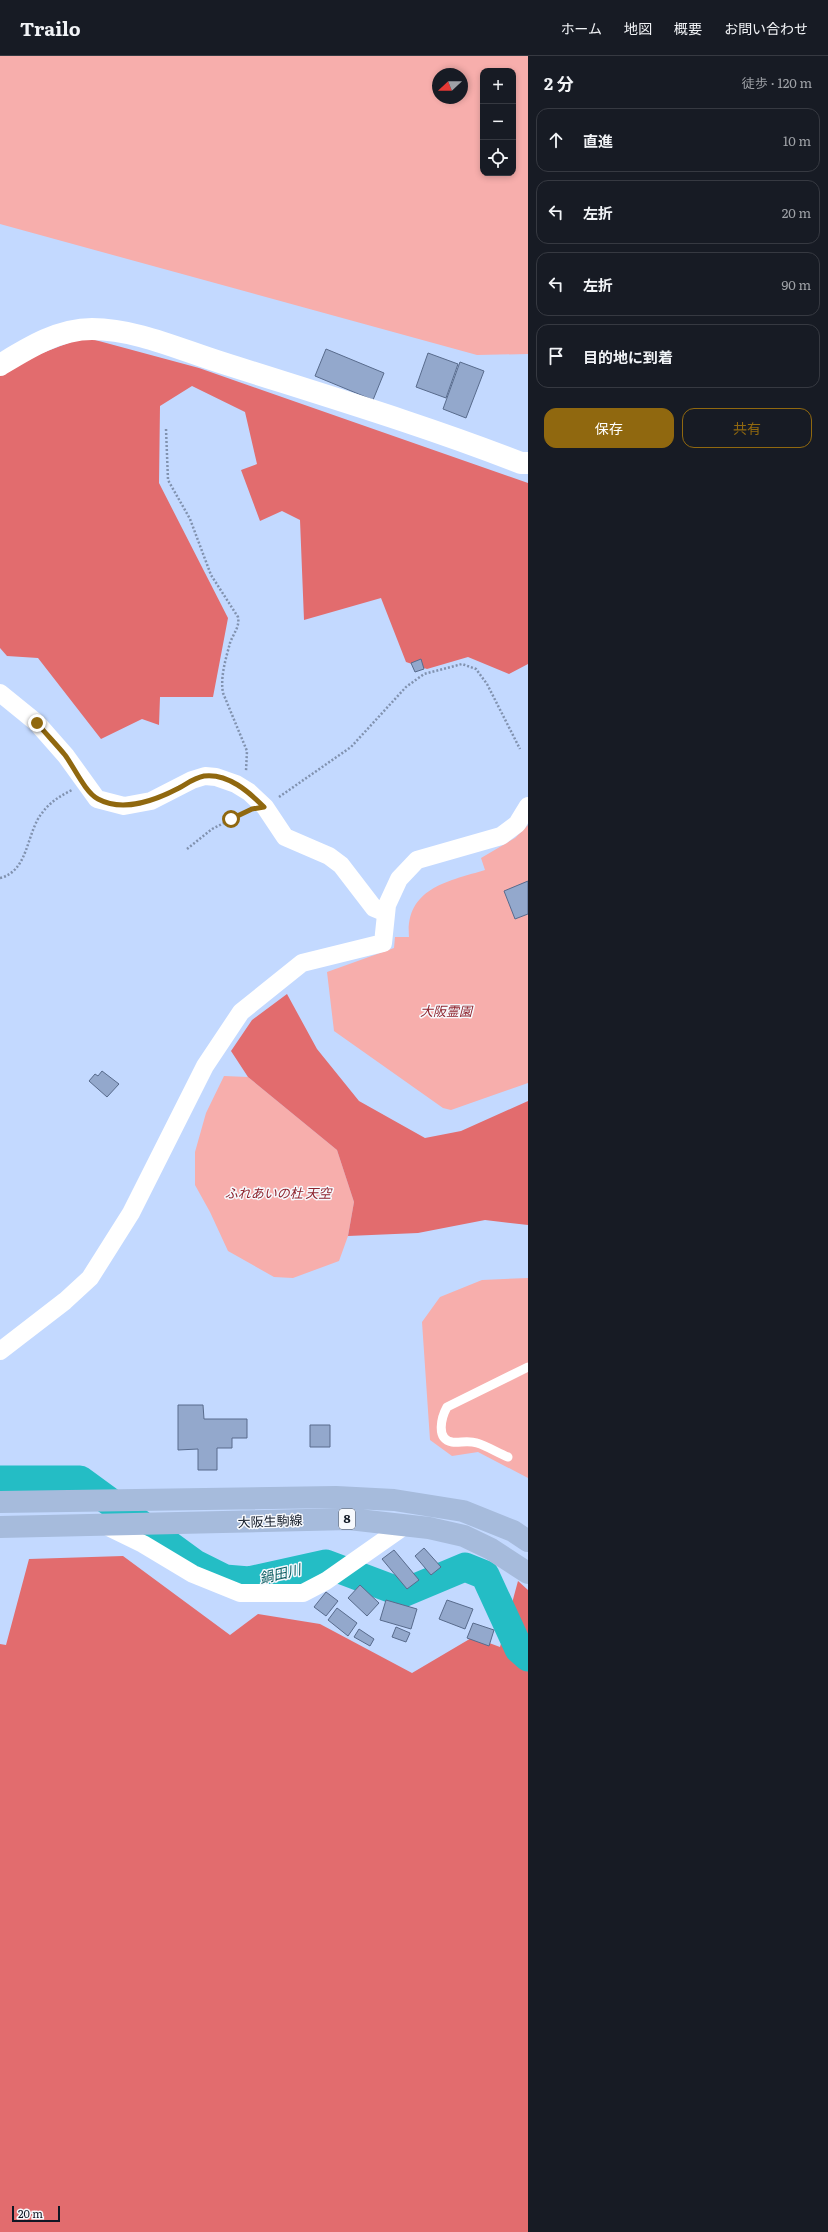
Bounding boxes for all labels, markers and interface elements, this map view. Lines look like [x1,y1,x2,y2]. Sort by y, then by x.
text: Trailo [20,14,81,42]
text: ホーム [560,18,602,38]
text: 地図 [624,18,652,38]
text: 概要 [674,18,702,38]
text: お問い合わせ [724,18,808,38]
north arrow [432,68,468,104]
map controls [480,68,516,176]
button: + [480,68,516,104]
text: 2 分 [544,70,574,95]
text: 徒歩 · 120 m [742,73,812,92]
button: − [480,104,516,140]
icon: ahead [545,129,567,151]
text: 直進 [583,129,613,152]
text: 10 m [783,131,811,150]
button: locate [480,140,516,176]
icon: left [545,201,567,223]
text: 左折 [583,201,613,224]
text: 20 m [782,203,811,222]
icon: left [545,273,567,295]
text: 左折 [583,273,613,296]
text: 90 m [781,275,811,294]
icon: arrive [545,345,567,367]
text: 目的地に到着 [583,345,673,368]
button: 保存 [544,408,674,448]
button: 共有 [682,408,812,448]
route end [28,714,46,732]
route start [222,810,240,828]
park label: 大阪霊園 [420,1001,474,1020]
park label: ふれあいの杜 天空 [225,1183,333,1202]
road number: 8 [339,1509,355,1529]
street label: 大阪生駒線 [237,1510,303,1531]
water label: 鍋田川 [257,1558,304,1587]
scale bar [12,2204,60,2223]
text: 20 m [18,2205,43,2221]

